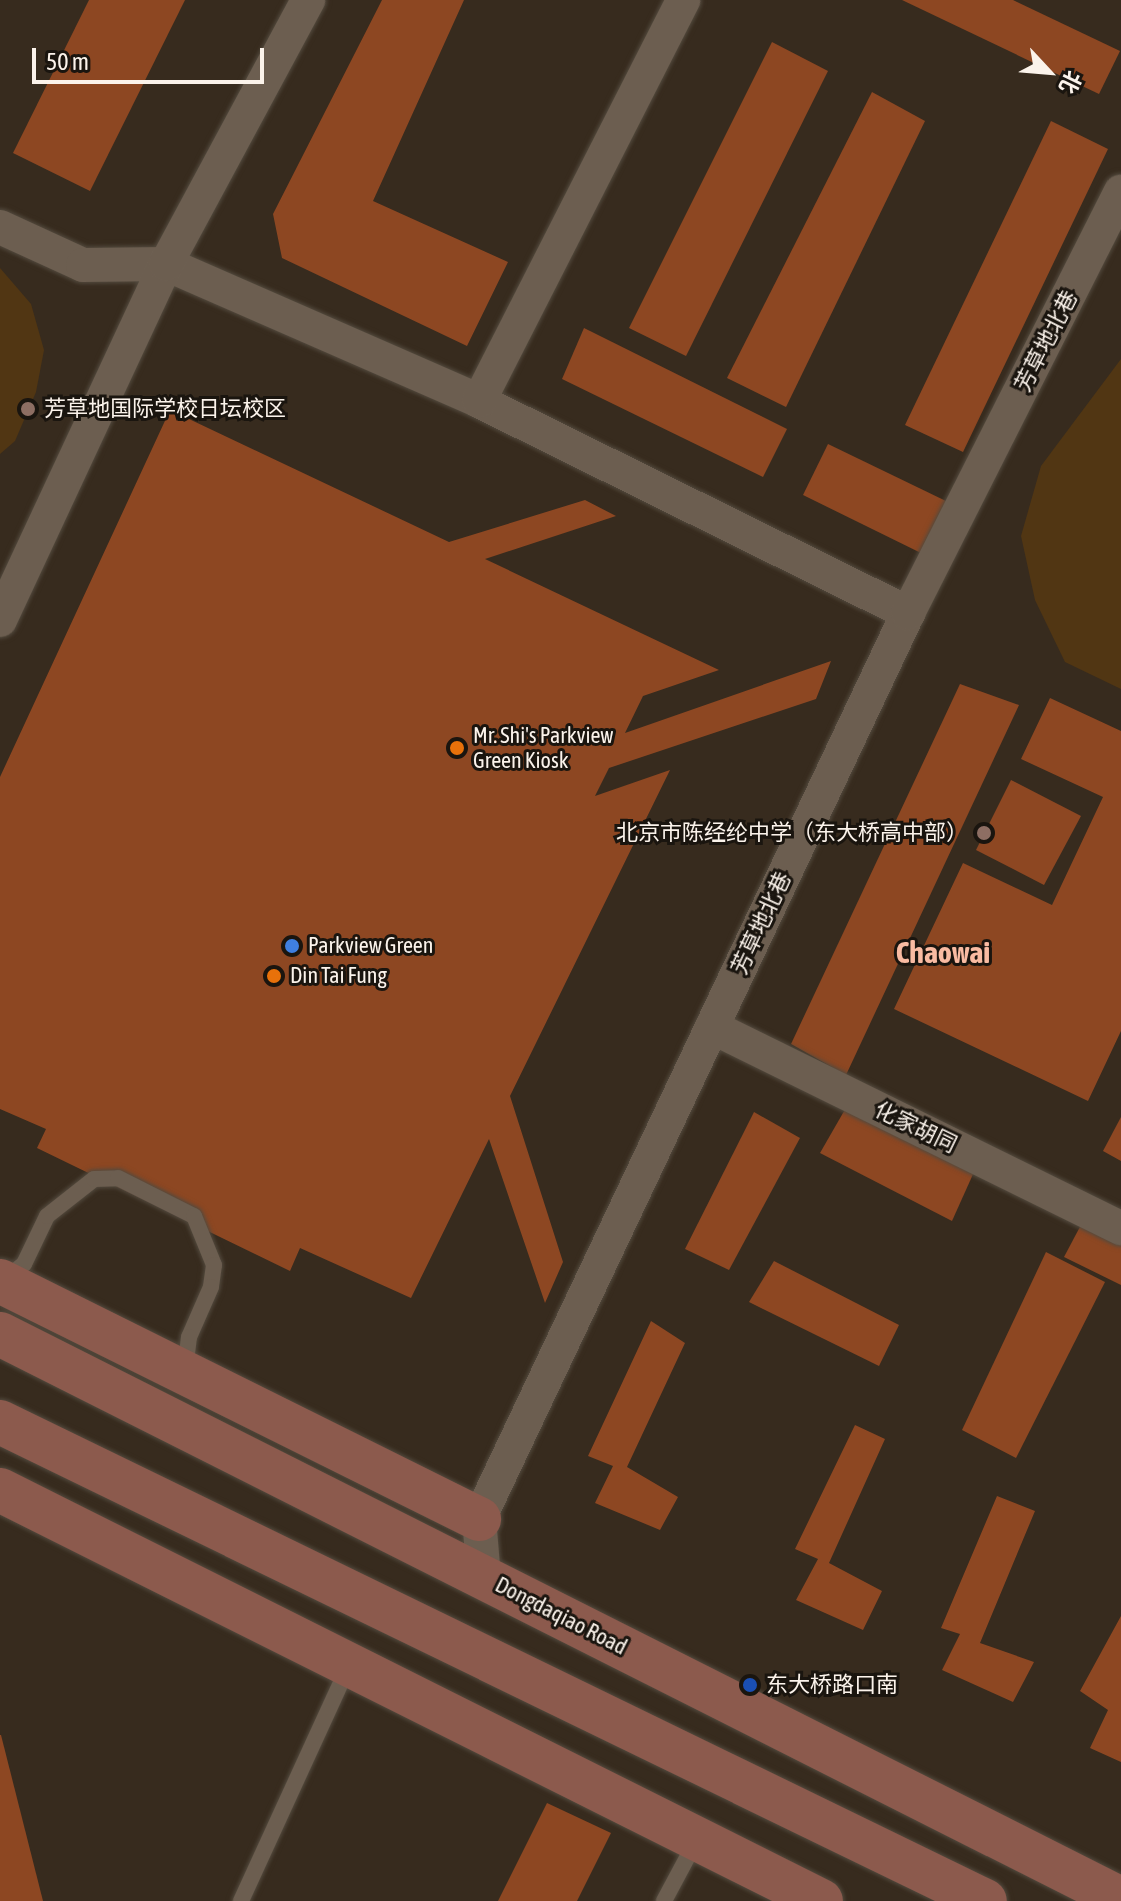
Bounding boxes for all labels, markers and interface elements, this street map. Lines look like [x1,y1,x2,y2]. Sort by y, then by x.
scale bar [36,32,268,82]
north arrow [1009,32,1089,112]
text: 50 m [46,48,89,75]
text: 北 [1054,67,1087,98]
street label: 芳草地北巷 [1009,286,1083,396]
place label: 芳草地国际学校日坛校区 [44,396,286,422]
marker: 芳草地国际学校日坛校区 [19,400,37,418]
place label: Mr. Shi's Parkview Green Kiosk [473,722,613,774]
marker: Mr. Shi's Parkview Green Kiosk [448,739,466,757]
place label: 北京市陈经纶中学（东大桥高中部） [616,820,968,846]
marker: 北京市陈经纶中学（东大桥高中部） [975,824,993,842]
street label: 芳草地北巷 [726,868,796,978]
place label: Parkview Green [308,933,433,959]
district label: Chaowai [896,934,990,970]
marker: Parkview Green [283,937,301,955]
place label: Din Tai Fung [290,963,387,989]
marker: Din Tai Fung [265,967,283,985]
street label: 化家胡同 [871,1096,961,1158]
street label: Dongdaqiao Road [491,1572,631,1660]
place label: 东大桥路口南 [766,1672,898,1698]
marker: 东大桥路口南 [741,1676,759,1694]

